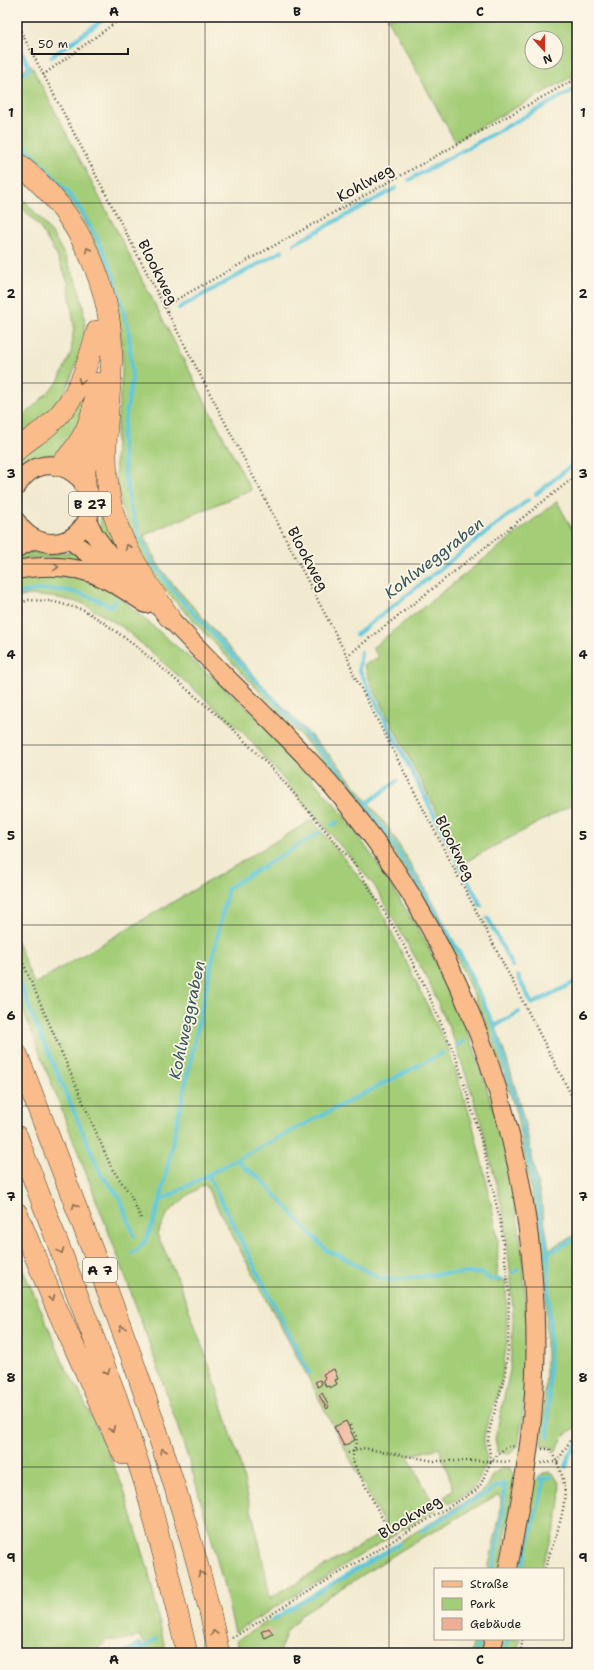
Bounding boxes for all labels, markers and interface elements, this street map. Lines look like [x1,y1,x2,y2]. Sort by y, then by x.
text: A [109,3,119,20]
text: B [293,3,301,20]
text: C [476,3,484,20]
scale bar [32,30,128,56]
north arrow [524,30,564,70]
text: 50 m [38,36,68,52]
text: N [540,50,554,68]
text: 1 [8,104,14,121]
text: 1 [580,104,586,121]
street label: Kohlweg [333,159,397,207]
street label: Blookweg [133,236,183,308]
one-way arrow [85,247,93,254]
text: 2 [6,285,16,302]
text: 2 [578,285,588,302]
one-way arrow [78,377,86,385]
text: 3 [6,465,16,482]
text: 3 [578,465,588,482]
road number: B 27 [69,492,111,516]
water label: Kohlweggraben [380,512,488,604]
street label: Blookweg [283,523,333,595]
one-way arrow [125,544,133,552]
one-way arrow [53,562,59,571]
text: 4 [6,646,16,663]
text: 4 [578,646,588,663]
street label: Blookweg [430,812,480,884]
text: 5 [7,827,15,844]
text: 5 [579,827,587,844]
water label: Kohlweggraben [164,959,210,1081]
text: 6 [6,1007,16,1024]
text: 6 [578,1007,588,1024]
text: 7 [6,1188,16,1205]
text: 7 [578,1188,588,1205]
one-way arrow [72,1203,80,1210]
one-way arrow [56,1247,64,1254]
road number: A 7 [83,1258,117,1282]
one-way arrow [48,1294,56,1301]
one-way arrow [118,1324,127,1331]
text: 8 [6,1369,16,1386]
one-way arrow [103,1369,111,1376]
text: 8 [578,1369,588,1386]
one-way arrow [107,1425,115,1433]
one-way arrow [159,1447,168,1454]
street label: Blookweg [375,1490,445,1544]
text: 9 [6,1549,16,1566]
text: 9 [578,1549,588,1566]
legend [434,1568,564,1640]
one-way arrow [197,1571,205,1578]
text: Straße [470,1576,509,1592]
text: Park [470,1596,496,1612]
text: Gebäude [470,1616,521,1632]
one-way arrow [211,1629,219,1636]
text: A [109,1651,119,1668]
text: B [293,1651,301,1668]
text: C [476,1651,484,1668]

